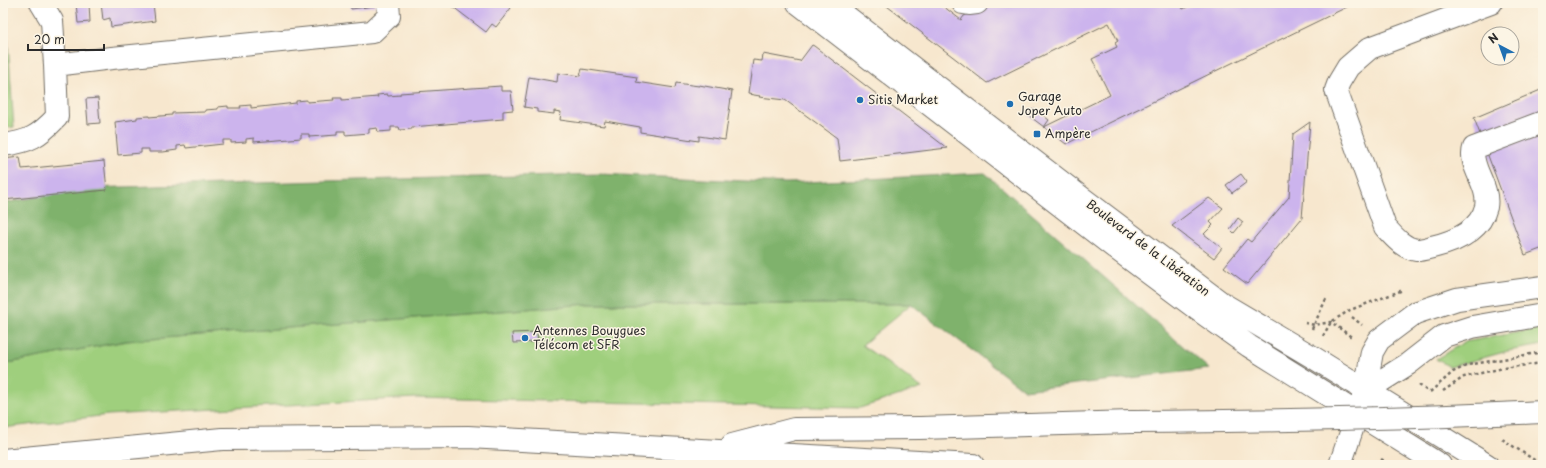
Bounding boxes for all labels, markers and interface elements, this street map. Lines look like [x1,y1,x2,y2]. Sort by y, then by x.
scale bar [28,26,104,52]
north arrow [1480,26,1520,66]
text: N [1484,29,1502,47]
text: 20 m [34,30,65,48]
place label: Garage Joper Auto [1018,87,1082,119]
place label: Sitis Market [868,90,939,108]
marker: Sitis Market [855,95,865,105]
marker: Garage Joper Auto [1005,99,1015,109]
place label: Ampère [1045,124,1091,142]
marker: Ampère [1032,129,1042,139]
street label: Boulevard de la Libération [1083,195,1214,300]
place label: Antennes Bouygues Télécom et SFR [533,321,646,353]
marker: Antennes Bouygues Télécom et SFR [520,333,530,343]

